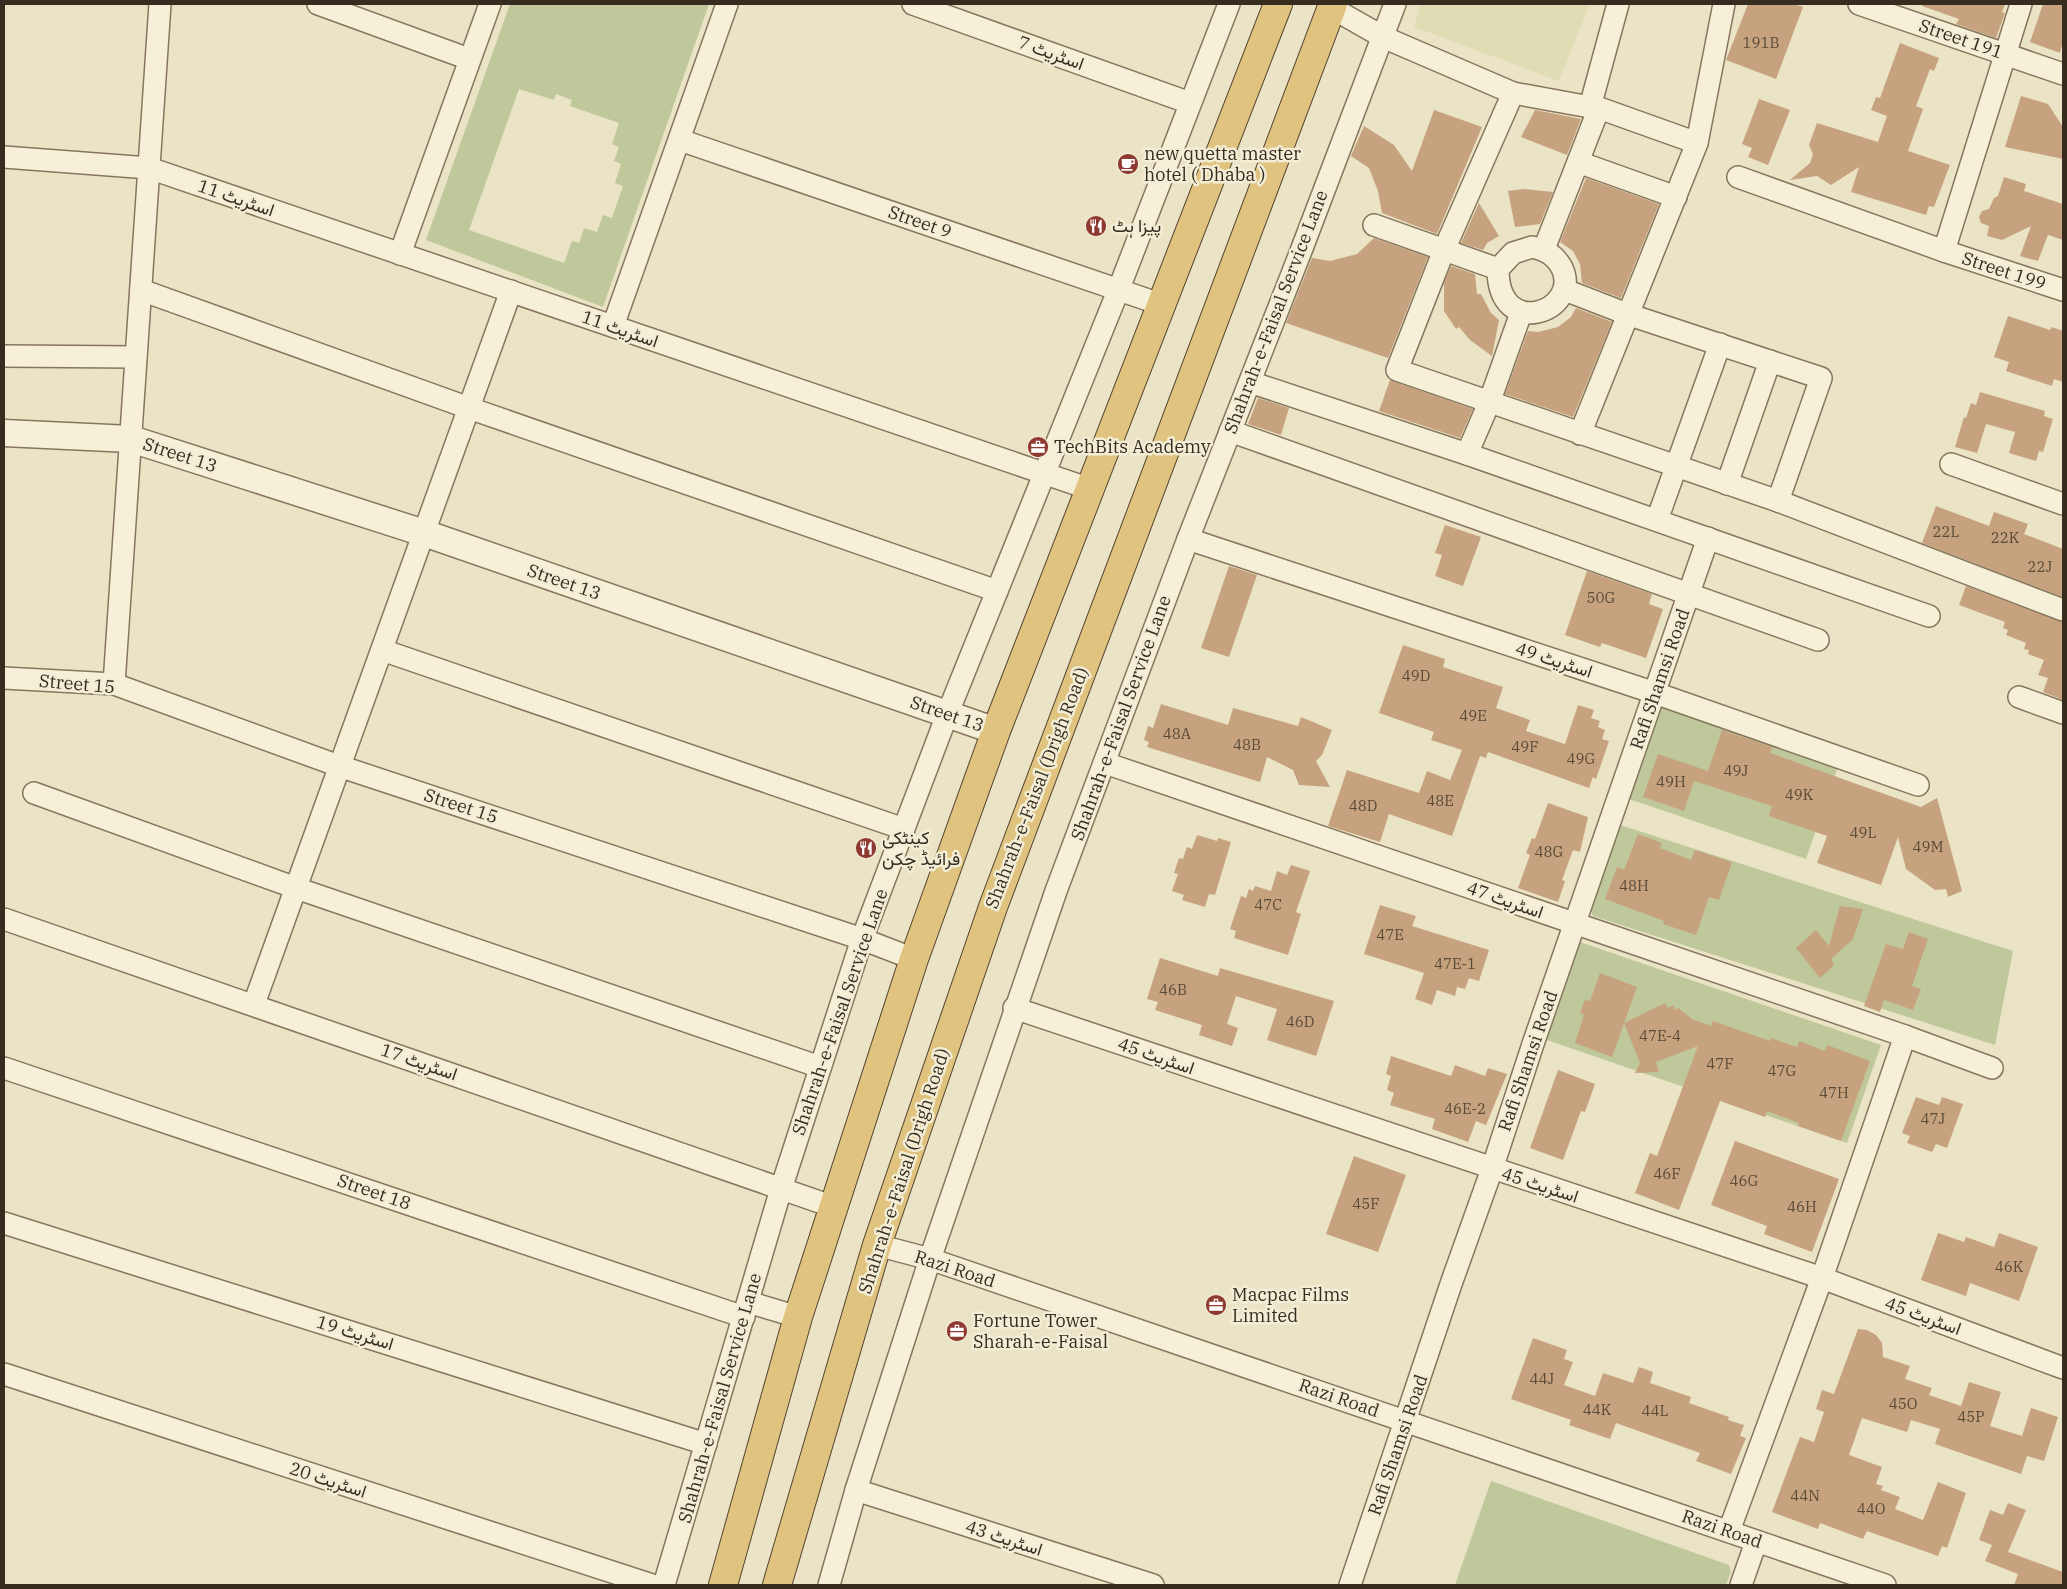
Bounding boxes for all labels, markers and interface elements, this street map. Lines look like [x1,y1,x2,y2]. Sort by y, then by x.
street label: Street 191 [1916,13,2006,64]
street label: اسٹریٹ 7 [1015,30,1087,75]
house number: 191B [1742,33,1780,52]
place label: new quetta master hotel ( Dhaba ) [1144,142,1301,186]
cafe icon: new quetta master hotel ( Dhaba ) [1116,152,1140,176]
street label: اسٹریٹ 11 [195,174,277,221]
street label: Shahrah-e-Faisal Service Lane [1218,187,1333,437]
street label: Street 9 [885,200,955,243]
restaurant icon: پیزا ہٹ [1084,214,1108,238]
place label: پیزا ہٹ [1112,214,1161,238]
street label: Street 199 [1959,246,2049,295]
street label: اسٹریٹ 11 [579,305,661,352]
street label: Street 13 [140,432,220,477]
office icon: TechBits Academy [1026,435,1050,459]
place label: TechBits Academy [1054,435,1211,458]
house number: 22L [1933,522,1960,541]
house number: 22K [1991,528,2020,547]
house number: 22J [2028,557,2053,576]
street label: Street 13 [524,558,604,605]
house number: 50G [1587,588,1616,607]
street label: Shahrah-e-Faisal Service Lane [1065,592,1176,844]
street label: Rafi Shamsi Road [1625,605,1694,752]
street label: اسٹریٹ 49 [1513,636,1596,683]
street label: Shahrah-e-Faisal (Drigh Road) [980,664,1093,912]
house number: 49D [1402,666,1430,685]
street label: Street 15 [38,669,116,698]
street label: Street 13 [907,690,987,737]
house number: 49E [1459,706,1487,725]
house number: 48A [1163,724,1192,743]
house number: 48B [1233,735,1261,754]
house number: 49F [1511,737,1539,756]
house number: 49G [1567,749,1596,768]
house number: 49J [1724,761,1749,780]
house number: 49H [1656,772,1686,791]
street label: Street 15 [421,783,501,828]
house number: 49K [1785,785,1814,804]
house number: 48E [1426,791,1454,810]
house number: 48D [1349,796,1377,815]
house number: 49L [1850,823,1877,842]
place label: کینٹکی فرائیڈ چکن [882,826,960,871]
restaurant icon: کینٹکی فرائیڈ چکن [854,836,878,860]
house number: 49M [1912,837,1944,856]
house number: 48G [1535,842,1564,861]
street label: اسٹریٹ 47 [1464,876,1546,923]
house number: 48H [1619,876,1649,895]
street label: Shahrah-e-Faisal Service Lane [786,886,893,1138]
house number: 47C [1254,895,1282,914]
house number: 47E [1376,925,1404,944]
house number: 47E-1 [1434,954,1476,973]
house number: 46B [1159,980,1187,999]
street label: Rafi Shamsi Road [1493,987,1562,1134]
house number: 46D [1286,1012,1314,1031]
house number: 47E-4 [1639,1026,1681,1045]
street label: اسٹریٹ 45 [1115,1032,1197,1079]
street label: اسٹریٹ 17 [378,1038,460,1085]
street label: Shahrah-e-Faisal (Drigh Road) [853,1045,954,1297]
house number: 47F [1706,1054,1734,1073]
house number: 47G [1768,1061,1797,1080]
house number: 47H [1819,1083,1849,1102]
house number: 46E-2 [1444,1099,1486,1118]
house number: 47J [1921,1109,1946,1128]
street label: اسٹریٹ 45 [1499,1161,1582,1208]
house number: 46F [1653,1164,1681,1183]
street label: Street 18 [334,1168,414,1215]
house number: 46G [1730,1171,1759,1190]
house number: 45F [1352,1194,1380,1213]
house number: 46H [1787,1197,1817,1216]
street label: Razi Road [912,1245,999,1292]
house number: 46K [1995,1257,2024,1276]
street label: Shahrah-e-Faisal Service Lane [673,1270,766,1526]
place label: Macpac Films Limited [1232,1283,1349,1327]
street label: اسٹریٹ 45 [1882,1291,1964,1340]
office icon: Macpac Films Limited [1204,1293,1228,1317]
place label: Fortune Tower Sharah-e-Faisal [973,1309,1108,1353]
street label: اسٹریٹ 19 [314,1310,397,1355]
office icon: Fortune Tower Sharah-e-Faisal [945,1319,969,1343]
house number: 44J [1530,1369,1555,1388]
street label: Rafi Shamsi Road [1363,1371,1432,1518]
street label: Razi Road [1296,1373,1383,1422]
house number: 45O [1889,1394,1917,1413]
house number: 44K [1583,1400,1612,1419]
house number: 44L [1642,1401,1669,1420]
house number: 45P [1957,1407,1985,1426]
street label: اسٹریٹ 20 [287,1456,370,1503]
house number: 44N [1790,1486,1820,1505]
house number: 44O [1857,1499,1885,1518]
street label: Razi Road [1679,1504,1766,1553]
street label: اسٹریٹ 43 [963,1514,1046,1561]

